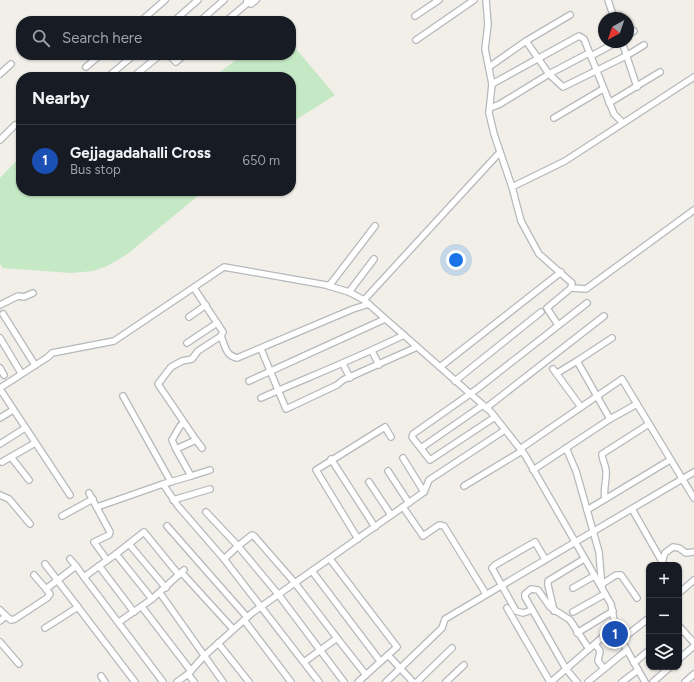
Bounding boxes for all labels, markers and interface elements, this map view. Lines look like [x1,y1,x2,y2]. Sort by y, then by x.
north arrow [598,12,634,48]
search box [16,16,296,60]
icon: search [30,27,52,49]
text: Search here [62,29,142,47]
text: Nearby [32,88,90,108]
text: Gejjagadahalli Cross [70,144,211,162]
text: 1 [42,153,48,168]
text: 650 m [243,153,280,168]
text: Bus stop [70,162,121,177]
your location [446,250,466,270]
map controls [646,562,682,670]
button: + [646,562,682,598]
button: − [646,598,682,634]
pin: 1 [602,619,628,649]
button: layers [646,634,682,670]

